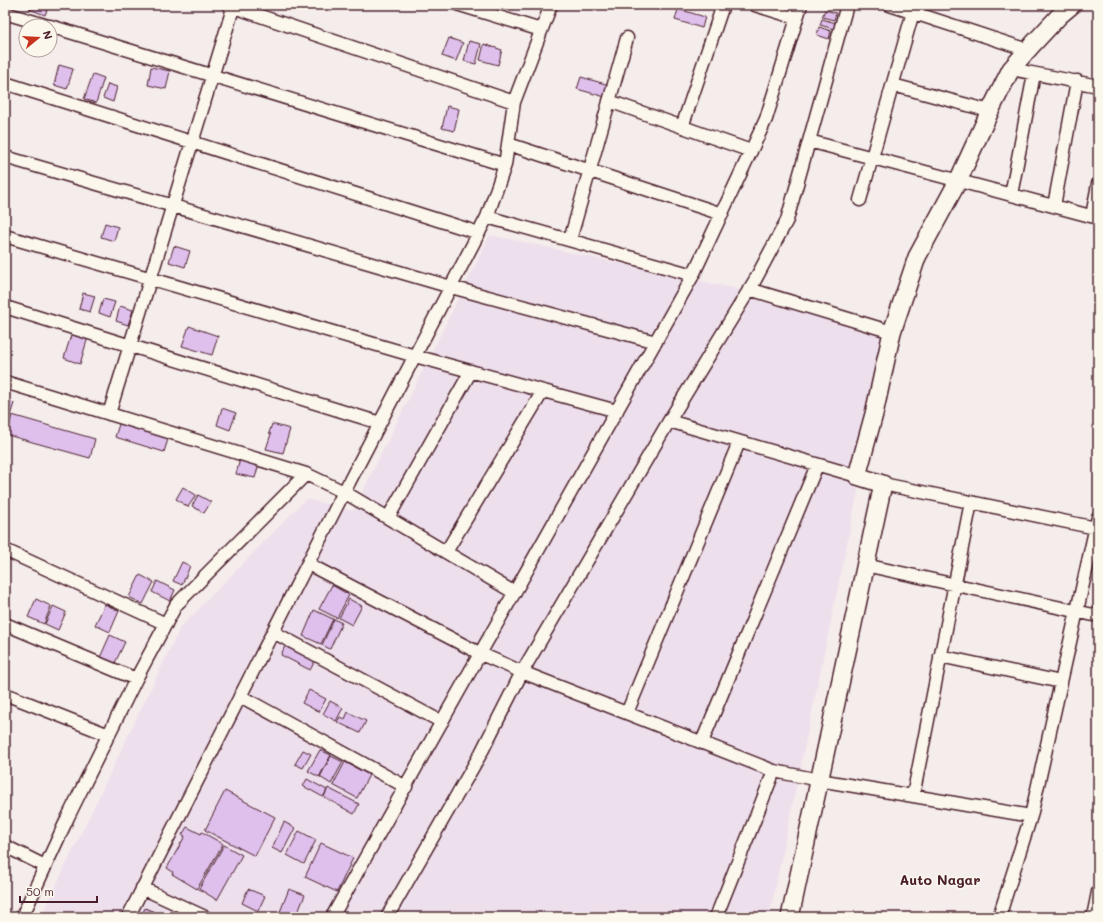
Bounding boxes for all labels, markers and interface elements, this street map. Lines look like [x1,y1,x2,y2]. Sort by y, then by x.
north arrow [18,18,58,58]
text: N [40,28,56,41]
district label: Auto Nagar [900,870,981,889]
scale bar [20,878,97,904]
text: 50 m [26,883,54,899]

